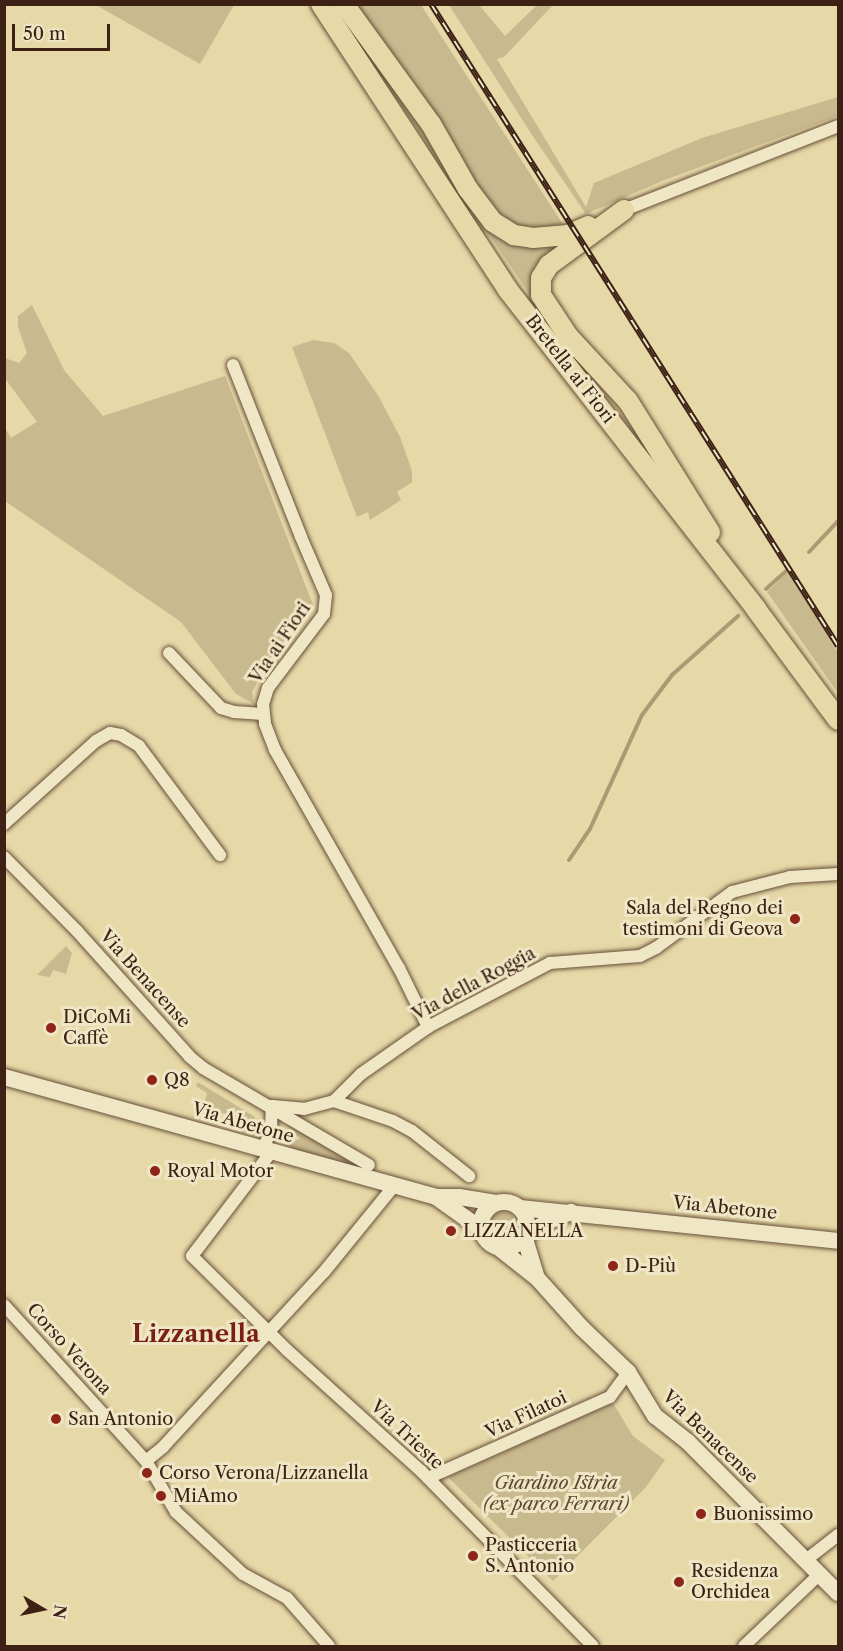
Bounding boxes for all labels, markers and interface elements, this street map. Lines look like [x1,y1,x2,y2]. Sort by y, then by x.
scale bar [15,12,112,50]
text: 50 m [23,23,66,45]
street label: Bretella ai Fiori [521,310,619,428]
street label: Via ai Fiori [245,598,315,688]
place label: Sala del Regno dei testimoni di Geova [623,898,783,940]
marker: Sala del Regno dei testimoni di Geova [788,912,802,926]
street label: Via Benacense [95,925,195,1033]
street label: Via della Roggia [409,942,539,1026]
place label: DiCoMi Caffè [63,1007,131,1050]
marker: DiCoMi Caffè [44,1021,58,1035]
place label: Q8 [164,1069,190,1091]
marker: Q8 [145,1073,159,1087]
street label: Via Abetone [189,1098,297,1148]
place label: Royal Motor [167,1160,273,1182]
marker: Royal Motor [148,1164,162,1178]
street label: Via Abetone [671,1192,779,1224]
place label: LIZZANELLA [463,1220,583,1242]
marker: LIZZANELLA [444,1224,458,1238]
place label: D-Più [625,1255,676,1277]
marker: D-Più [606,1259,620,1273]
street label: Corso Verona [22,1298,116,1400]
district label: Lizzanella [132,1320,260,1348]
street label: Via Benacense [658,1386,762,1488]
street label: Via Filatoi [482,1387,570,1443]
street label: Via Trieste [366,1396,448,1474]
place label: San Antonio [68,1408,174,1430]
marker: San Antonio [49,1412,63,1426]
place label: Corso Verona/Lizzanella [159,1462,369,1484]
marker: Corso Verona/Lizzanella [140,1466,154,1480]
park label: Giardino Istria (ex parco Ferrari) [482,1473,630,1516]
place label: MiAmo [173,1485,238,1507]
marker: MiAmo [154,1489,168,1503]
place label: Buonissimo [713,1503,813,1525]
marker: Buonissimo [694,1507,708,1521]
place label: Pasticceria S. Antonio [485,1535,577,1578]
marker: Pasticceria S. Antonio [466,1549,480,1563]
place label: Residenza Orchidea [691,1561,779,1604]
marker: Residenza Orchidea [672,1575,686,1589]
north arrow [12,1579,72,1639]
text: N [49,1603,71,1620]

